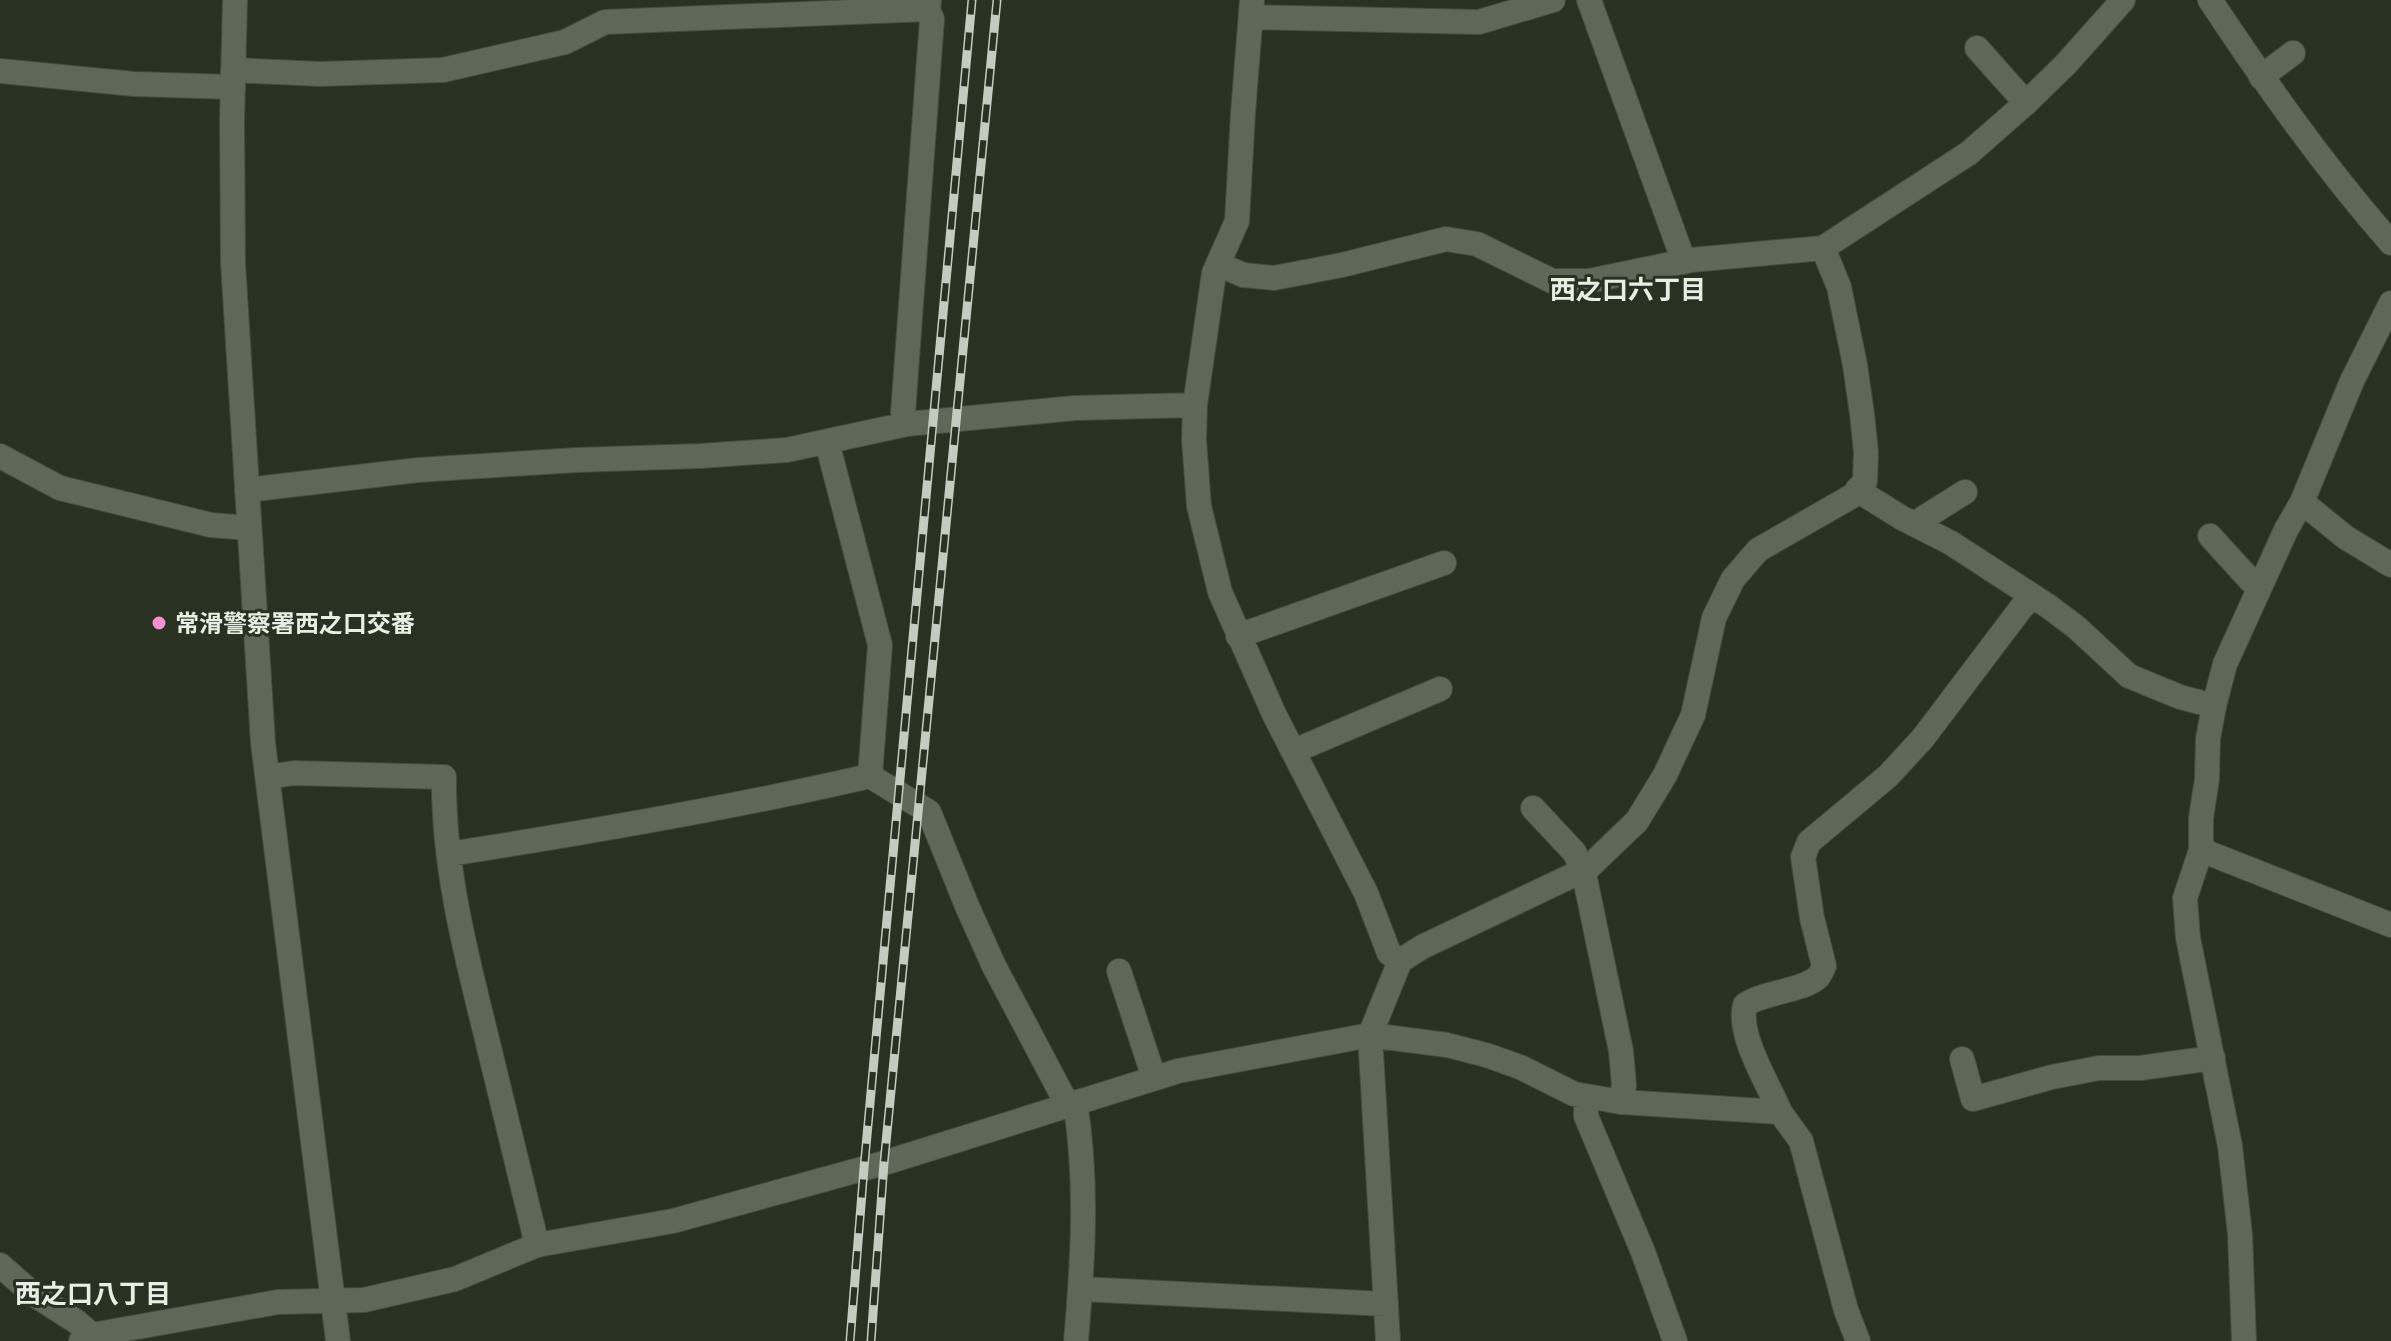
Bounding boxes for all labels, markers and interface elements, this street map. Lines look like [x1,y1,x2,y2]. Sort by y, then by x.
district label: 西之口六丁目 [1550,273,1706,306]
place label: 常滑警察署西之口交番 [175,608,415,638]
marker: 常滑警察署西之口交番 [150,614,168,632]
district label: 西之口八丁目 [15,1277,171,1310]

